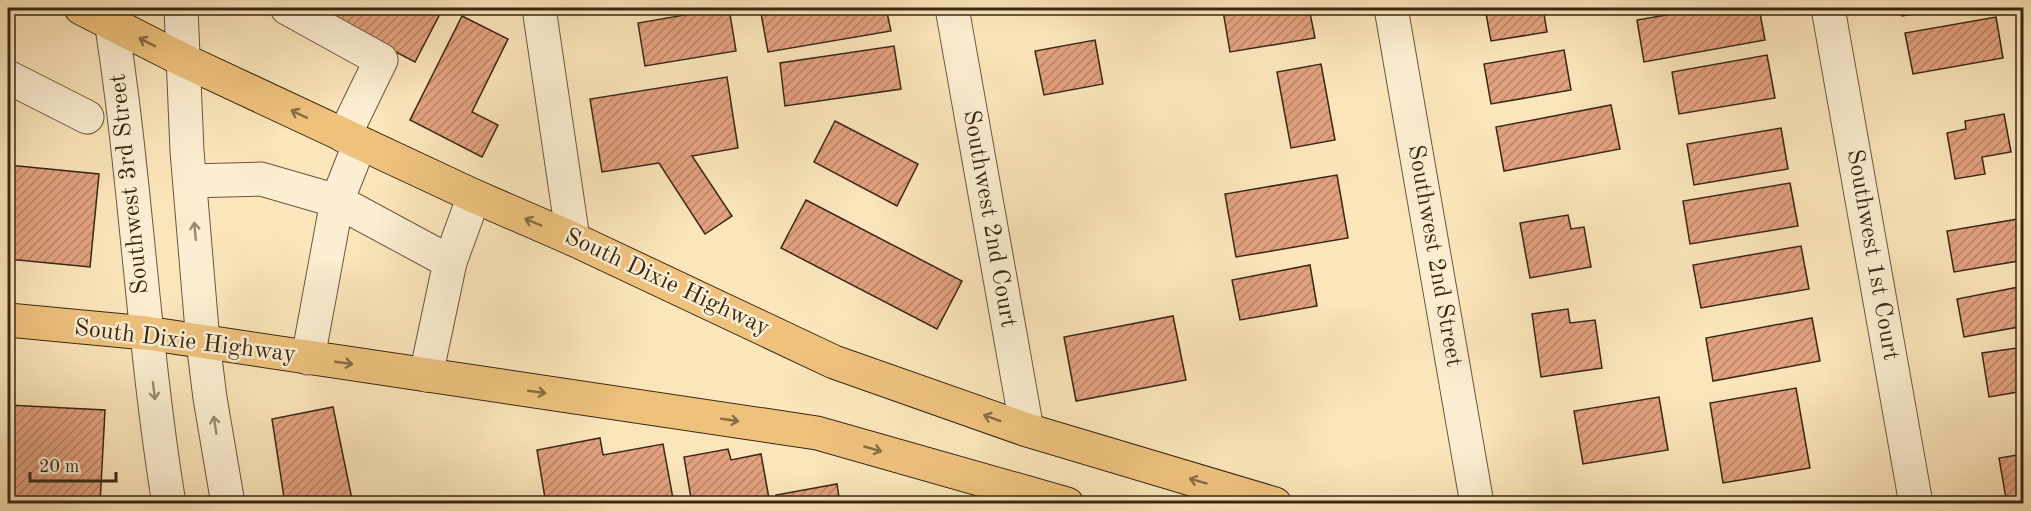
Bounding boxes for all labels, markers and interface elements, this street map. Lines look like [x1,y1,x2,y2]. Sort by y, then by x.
one-way arrow [139,36,157,47]
street label: Southwest 3rd Street [106,72,154,296]
one-way arrow [290,108,308,120]
street label: Southwest 2nd Court [958,108,1020,330]
street label: Southwest 2nd Street [1403,143,1465,369]
street label: Southwest 1st Court [1842,148,1902,362]
one-way arrow [525,216,543,227]
one-way arrow [189,222,200,242]
street label: South Dixie Highway [561,225,773,341]
street label: South Dixie Highway [73,316,297,368]
one-way arrow [334,358,354,369]
one-way arrow [148,381,159,401]
one-way arrow [527,386,547,397]
one-way arrow [983,411,1002,422]
one-way arrow [720,415,740,426]
one-way arrow [209,416,220,435]
one-way arrow [863,443,882,455]
scale bar [30,445,116,483]
text: 20 m [39,458,79,476]
one-way arrow [1189,475,1208,486]

